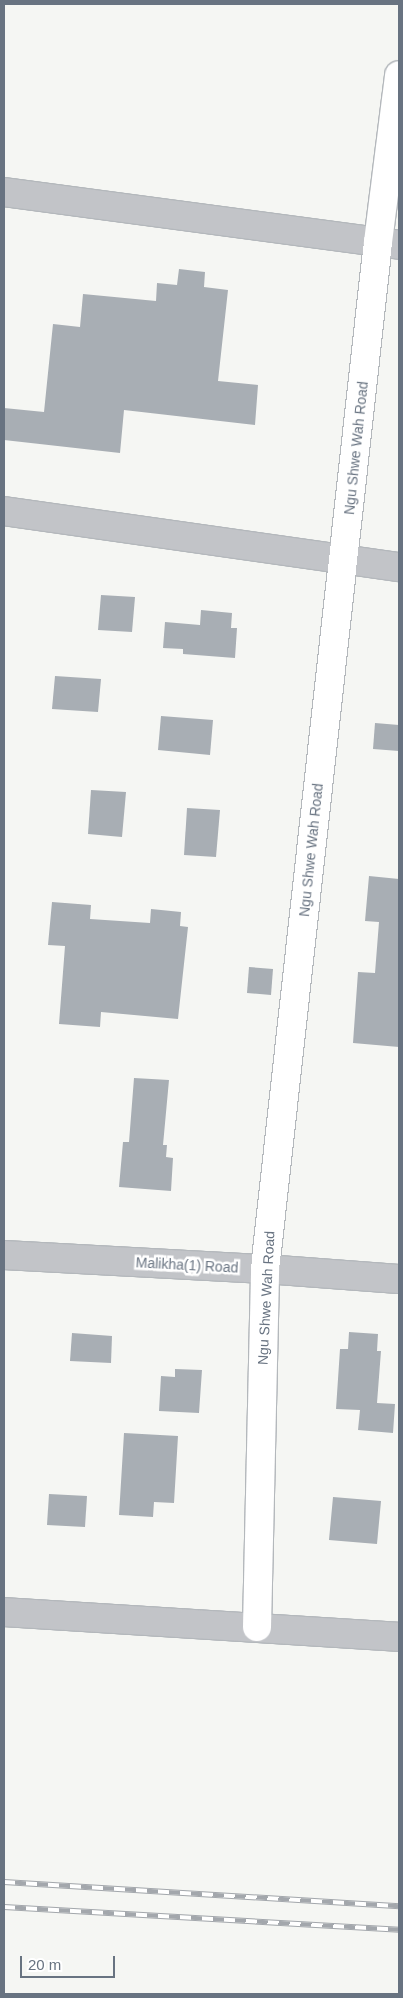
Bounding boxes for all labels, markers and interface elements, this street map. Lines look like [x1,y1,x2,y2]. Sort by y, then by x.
street label: Ngu Shwe Wah Road [341,380,371,516]
street label: Ngu Shwe Wah Road [296,782,326,918]
street label: Ngu Shwe Wah Road [254,1231,278,1365]
street label: Malikha(1) Road [135,1254,239,1276]
scale bar [22,1946,118,1978]
text: 20 m [28,1956,61,1973]

